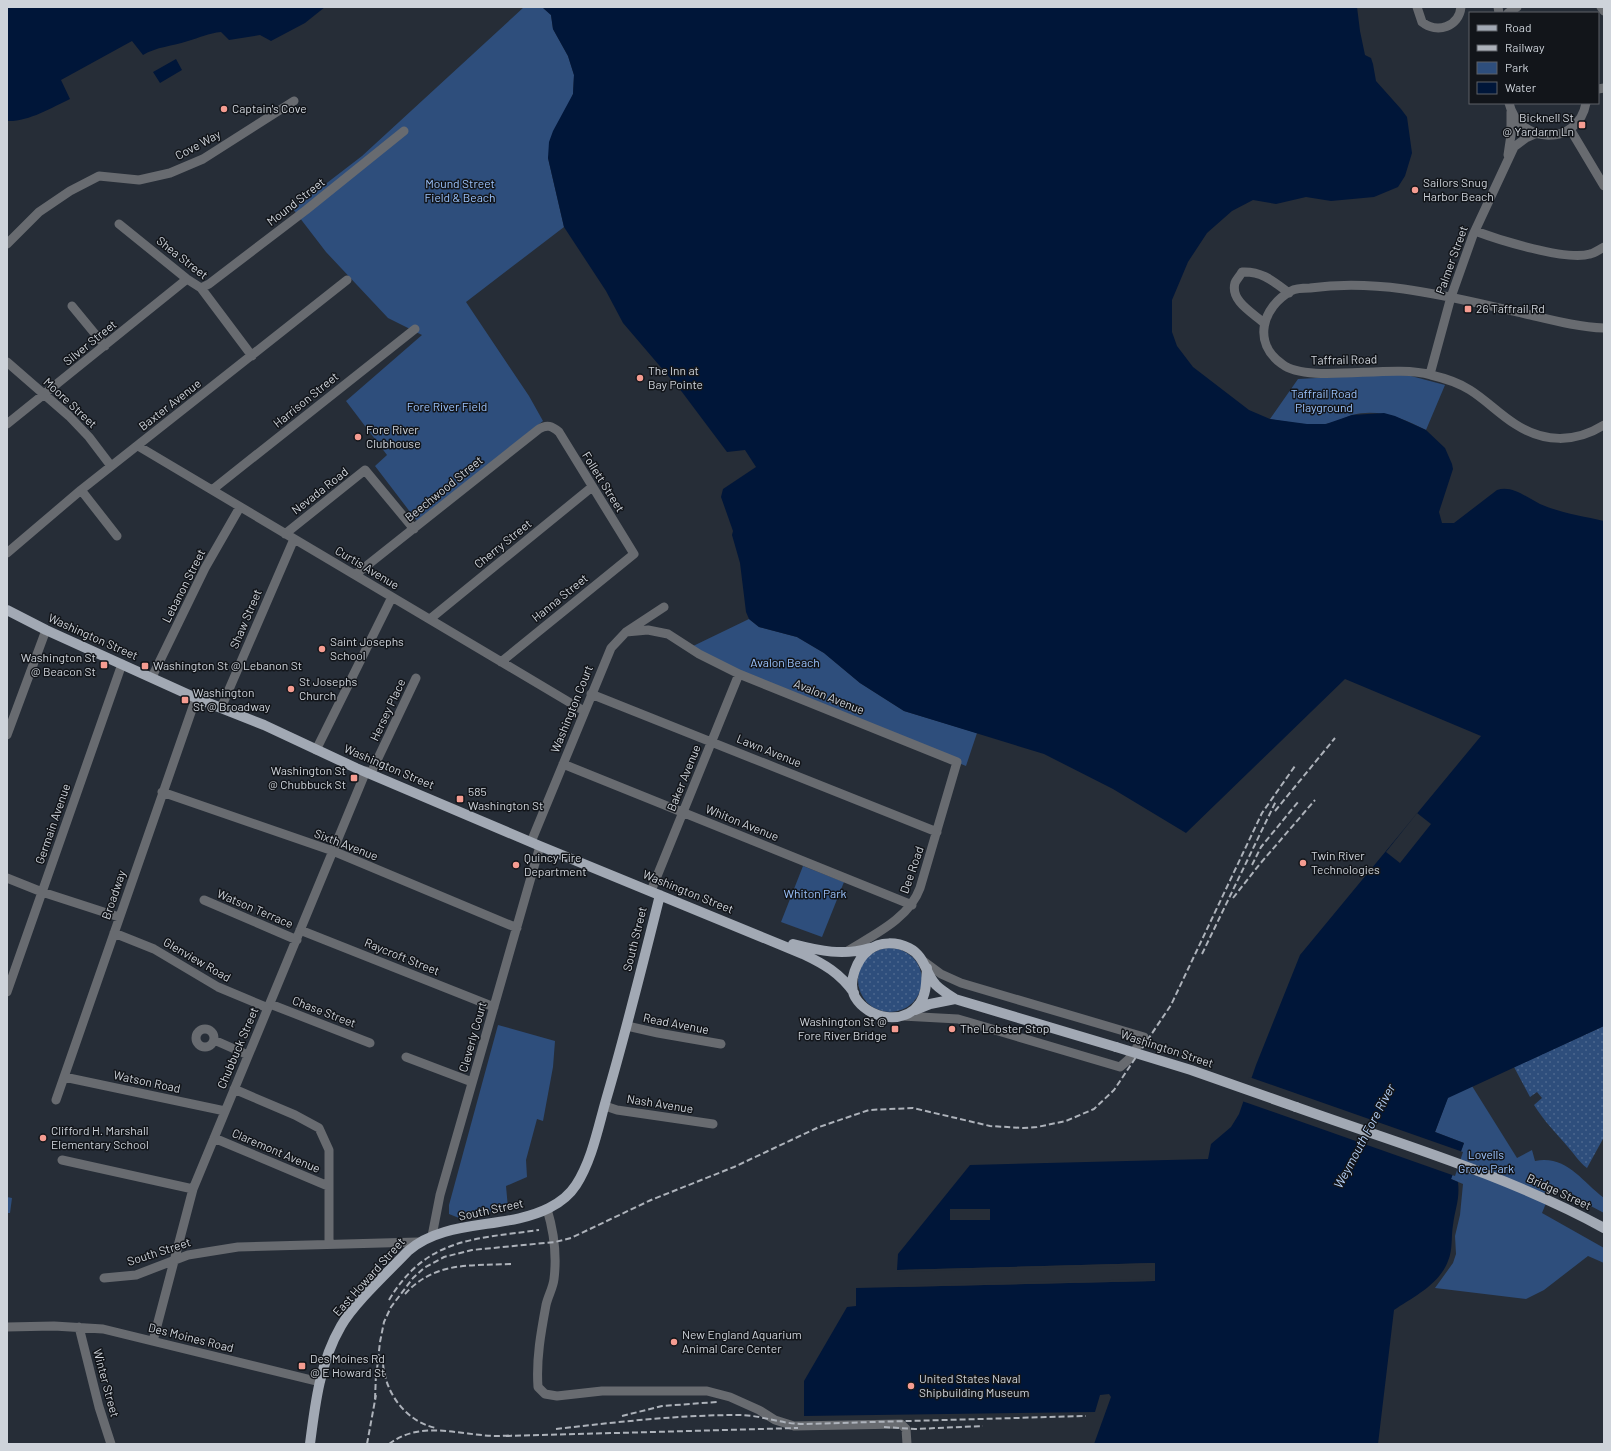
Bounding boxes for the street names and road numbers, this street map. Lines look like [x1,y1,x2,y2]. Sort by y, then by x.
street label: Cove Way [172,126,223,162]
street label: Mound Street [264,174,327,228]
street label: Palmer Street [1432,224,1470,296]
street label: Shea Street [154,233,211,282]
street label: Silver Street [60,317,119,368]
street label: Taffrail Road [1311,351,1377,367]
street label: Harrison Street [270,369,341,430]
street label: Moore Street [41,374,100,430]
street label: Baxter Avenue [136,376,203,433]
street label: Follett Street [580,449,628,514]
street label: Beechwood Street [402,453,485,524]
street label: Nevada Road [288,464,350,517]
street label: Cherry Street [471,516,534,571]
street label: Curtis Avenue [333,543,402,592]
street label: Lebanon Street [159,547,208,625]
street label: Hanna Street [528,570,590,624]
street label: Shaw Street [226,587,264,651]
street label: Washington Street [46,610,140,662]
street label: Washington Court [547,663,595,754]
street label: Hersey Place [367,676,408,743]
street label: Avalon Avenue [792,676,867,717]
street label: Lawn Avenue [735,731,804,769]
street label: Washington Street [342,741,437,791]
street label: Baker Avenue [663,742,703,813]
street label: Germain Avenue [32,782,72,866]
street label: Whiton Avenue [704,801,781,843]
street label: Sixth Avenue [312,825,380,863]
street label: Dee Road [896,844,926,895]
street label: Washington Street [641,866,736,916]
street label: Broadway [98,868,128,921]
street label: Watson Terrace [215,886,296,930]
street label: South Street [619,905,649,972]
street label: Glenview Road [161,934,234,984]
street label: Raycroft Street [363,935,442,977]
street label: Chase Street [290,992,358,1030]
street label: Cleverly Court [455,1000,489,1073]
street label: Chubbuck Street [214,1005,261,1090]
street label: Read Avenue [642,1010,710,1036]
street label: Washington Street [1119,1026,1215,1070]
street label: Watson Road [112,1067,182,1095]
street label: Nash Avenue [626,1091,694,1115]
street label: Claremont Avenue [230,1125,323,1175]
street label: Bridge Street [1525,1170,1594,1212]
street label: South Street [457,1195,525,1223]
street label: South Street [125,1234,192,1268]
street label: East Howard Street [329,1234,407,1318]
street label: Des Moines Road [147,1320,235,1354]
street label: Winter Street [91,1347,123,1418]

